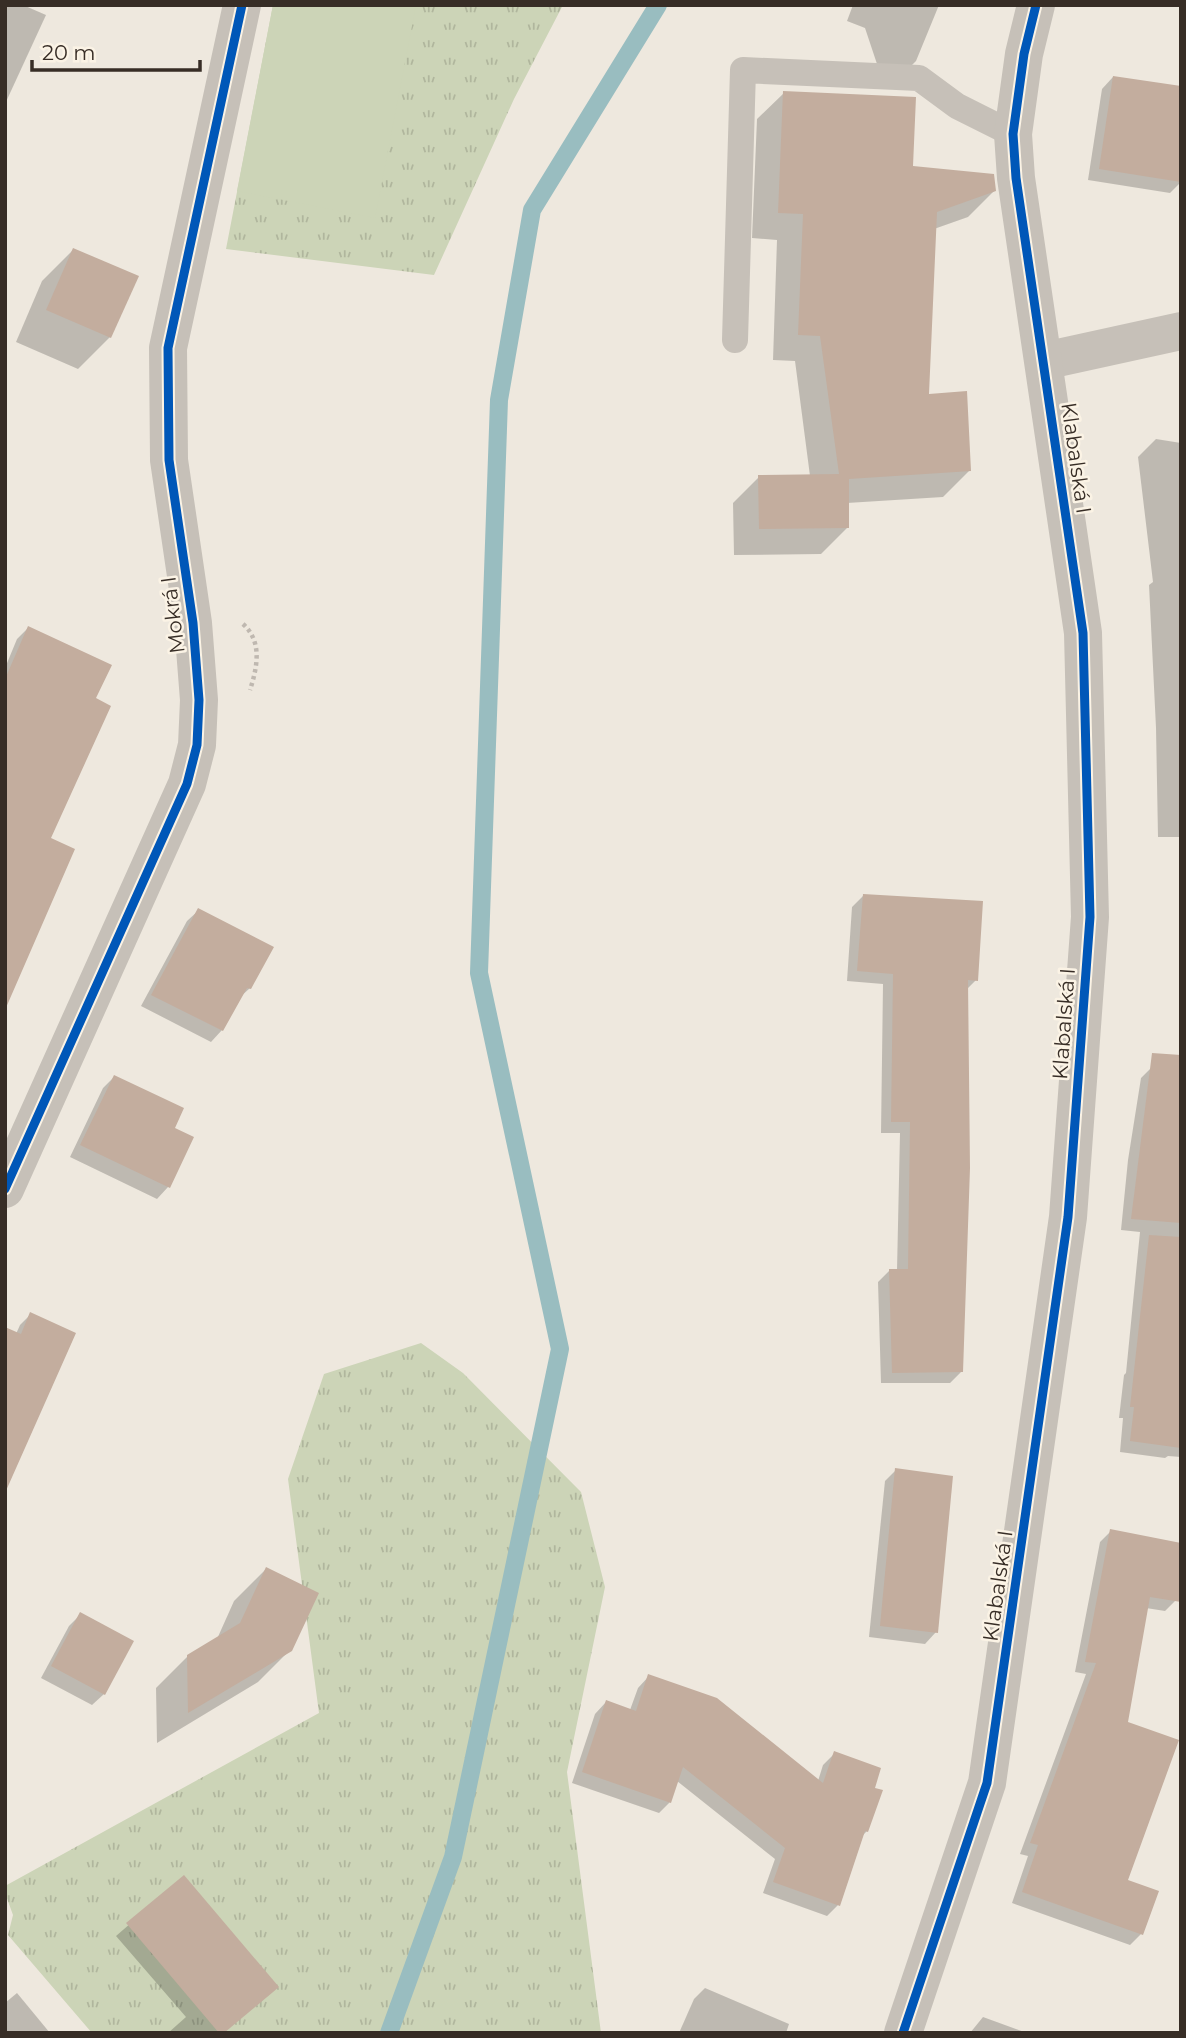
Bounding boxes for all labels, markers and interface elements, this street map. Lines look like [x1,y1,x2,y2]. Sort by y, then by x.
scale bar [32,28,200,72]
text: 20 m [42,40,96,65]
street label: Klabalská I [1056,401,1097,515]
street label: Mokrá I [155,575,190,655]
street label: Klabalská I [1047,967,1080,1081]
street label: Klabalská I [977,1529,1018,1643]

